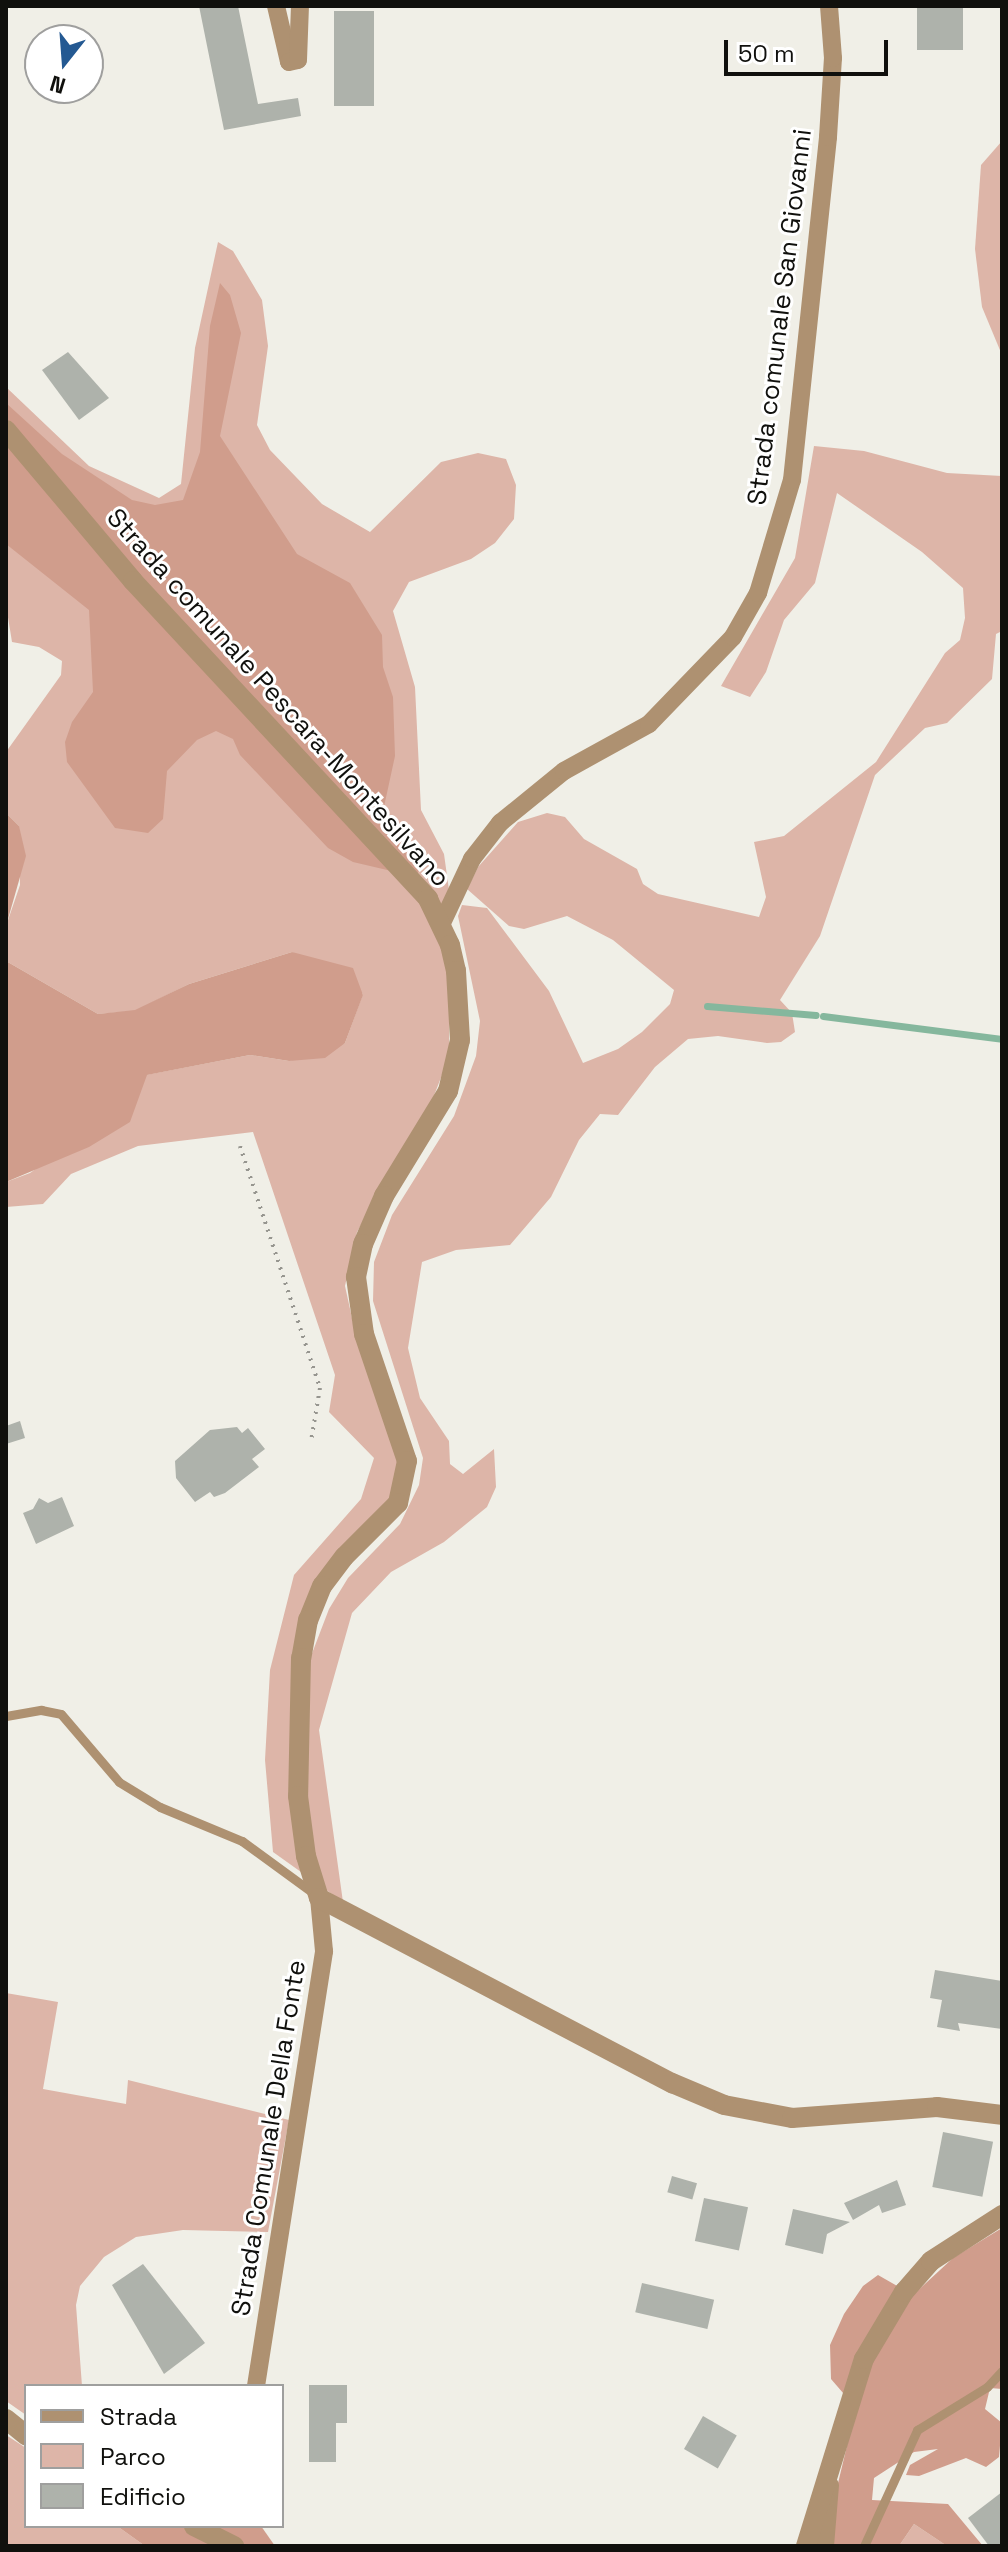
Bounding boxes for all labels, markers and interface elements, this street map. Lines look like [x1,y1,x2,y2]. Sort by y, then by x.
north arrow [24,24,104,104]
scale bar [728,24,892,74]
text: 50 m [738,38,795,69]
text: N [46,69,69,101]
street label: Strada comunale San Giovanni [741,127,819,507]
street label: Strada comunale Pescara-Montesilvano [100,503,456,893]
street label: Strada Comunale Della Fonte [225,1958,313,2318]
legend [24,2384,284,2528]
text: Strada [100,2401,177,2432]
text: Parco [100,2441,166,2472]
text: Edificio [100,2481,186,2512]

